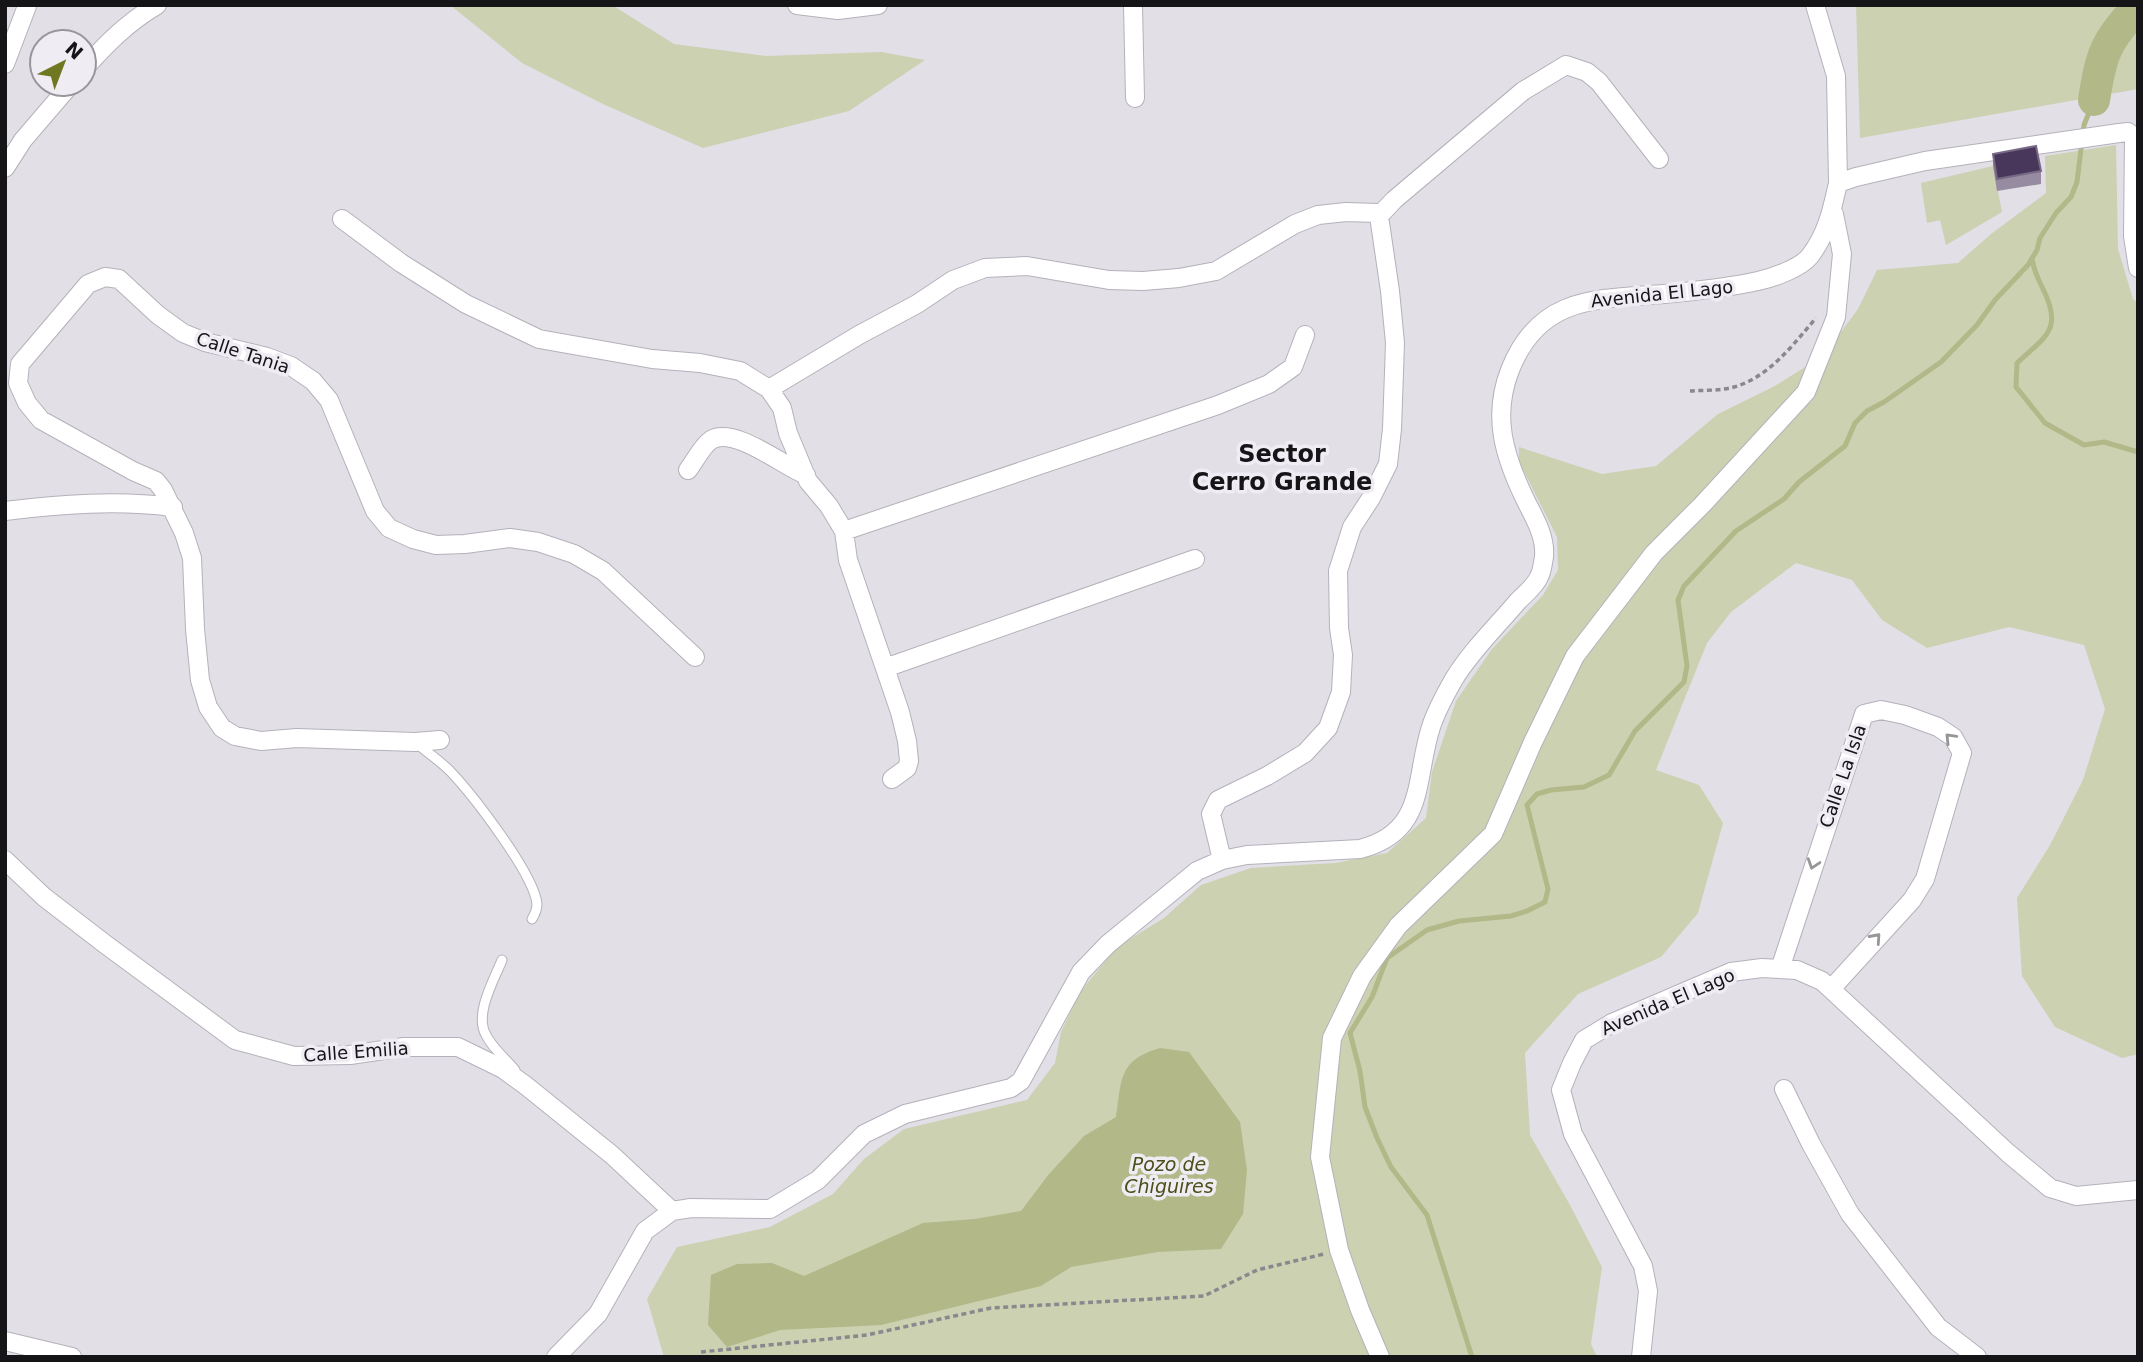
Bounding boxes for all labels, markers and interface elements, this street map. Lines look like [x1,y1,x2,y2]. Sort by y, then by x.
north arrow [28,28,98,98]
text: N [61,37,88,64]
street label: Avenida El Lago [1590,276,1734,311]
street label: Calle Tania [194,328,292,377]
district label: Sector Cerro Grande [1192,440,1372,496]
street label: Calle La Isla [1815,721,1870,830]
one-way arrow [1946,734,1958,747]
one-way arrow [1807,858,1822,870]
one-way arrow [1868,933,1881,946]
street label: Avenida El Lago [1598,964,1738,1039]
street label: Calle Emilia [303,1037,409,1066]
water label: Pozo de Chiguires [1124,1153,1214,1197]

